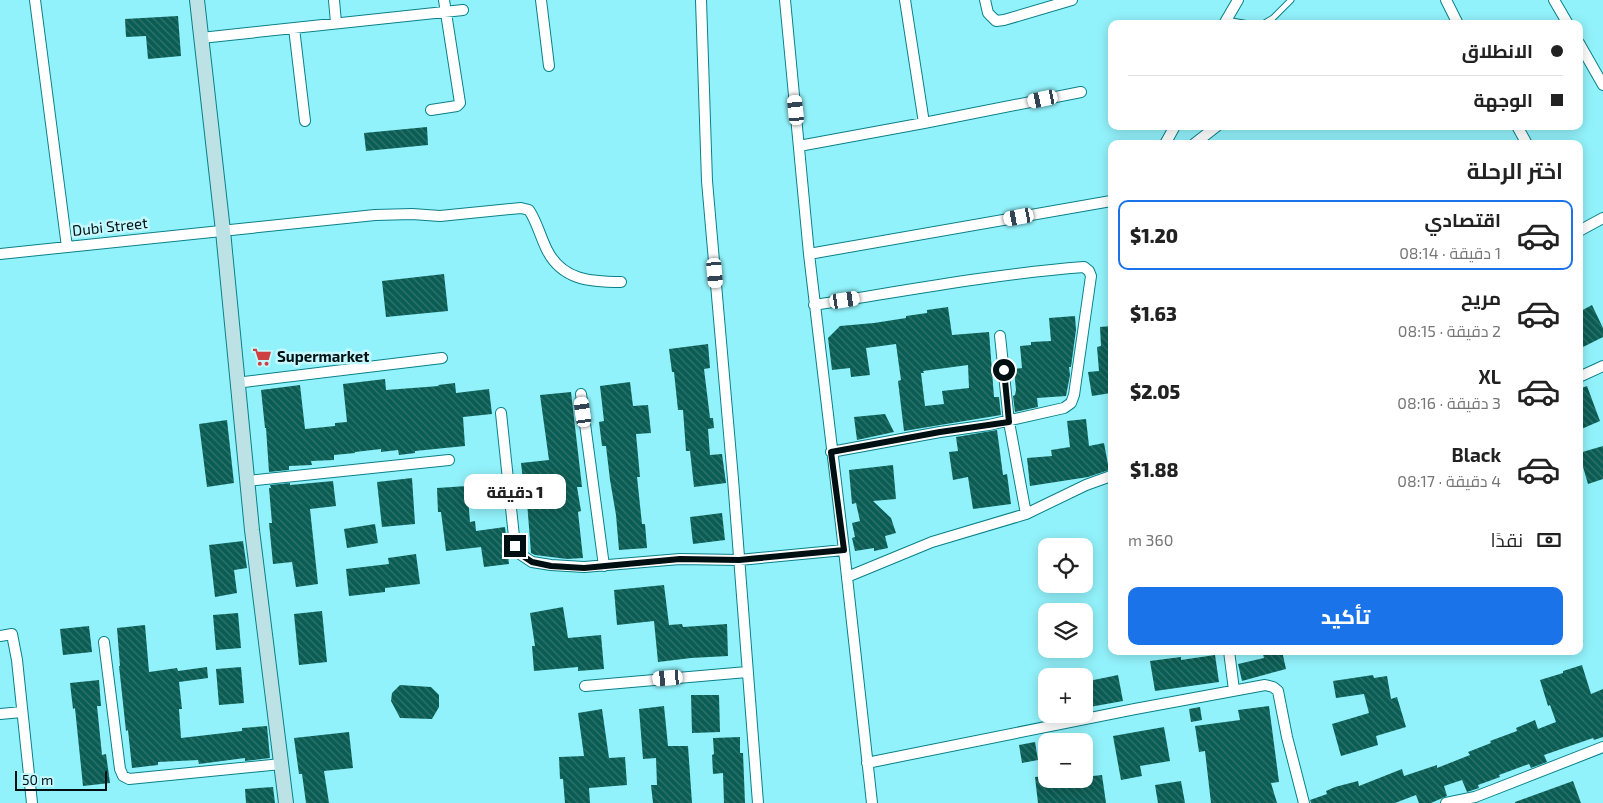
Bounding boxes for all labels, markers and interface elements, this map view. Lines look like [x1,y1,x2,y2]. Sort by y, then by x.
text: الانطلاق [1462,39,1533,62]
text: الوجهة [1473,88,1533,111]
car [1026,89,1059,109]
car [786,94,805,126]
text: اختر الرحلة [1467,157,1563,183]
car [1002,207,1035,227]
text: اقتصادي [1425,208,1501,231]
street label: Dubi Street [71,213,149,239]
icon: car [1516,213,1561,258]
text: $1.20 [1130,224,1178,247]
text: 1 دقيقة · 08:14 [1399,243,1501,262]
car [706,257,723,289]
text: مريح [1461,286,1501,309]
car [829,290,860,310]
icon: car [1516,291,1561,336]
text: $1.63 [1130,302,1177,325]
text: 2 دقيقة · 08:15 [1398,321,1501,340]
supermarket icon: Supermarket [251,346,273,368]
place label: Supermarket [277,347,369,365]
route start [993,359,1015,381]
text: XL [1479,365,1501,388]
icon: car [1516,369,1561,414]
text: $2.05 [1130,380,1180,403]
text: 3 دقيقة · 08:16 [1397,393,1501,412]
car [573,396,592,428]
text: Black [1451,443,1501,466]
icon: car [1516,447,1561,492]
text: $1.88 [1130,458,1179,481]
text: 4 دقيقة · 08:17 [1397,471,1501,490]
callout: 1 دقيقة [464,474,566,508]
text: 1 دقيقة [486,482,544,501]
icon: cash [1535,526,1563,554]
text: نقدًا [1491,528,1523,551]
text: 360 m [1128,530,1173,549]
route end [504,535,526,557]
map controls [1038,538,1093,788]
button: locate [1038,538,1093,593]
button: تأكيد [1128,587,1563,645]
button: layers [1038,603,1093,658]
button: + [1038,668,1093,723]
car [652,669,683,687]
button: − [1038,733,1093,788]
scale bar [15,768,108,791]
text: 50 m [22,771,53,788]

